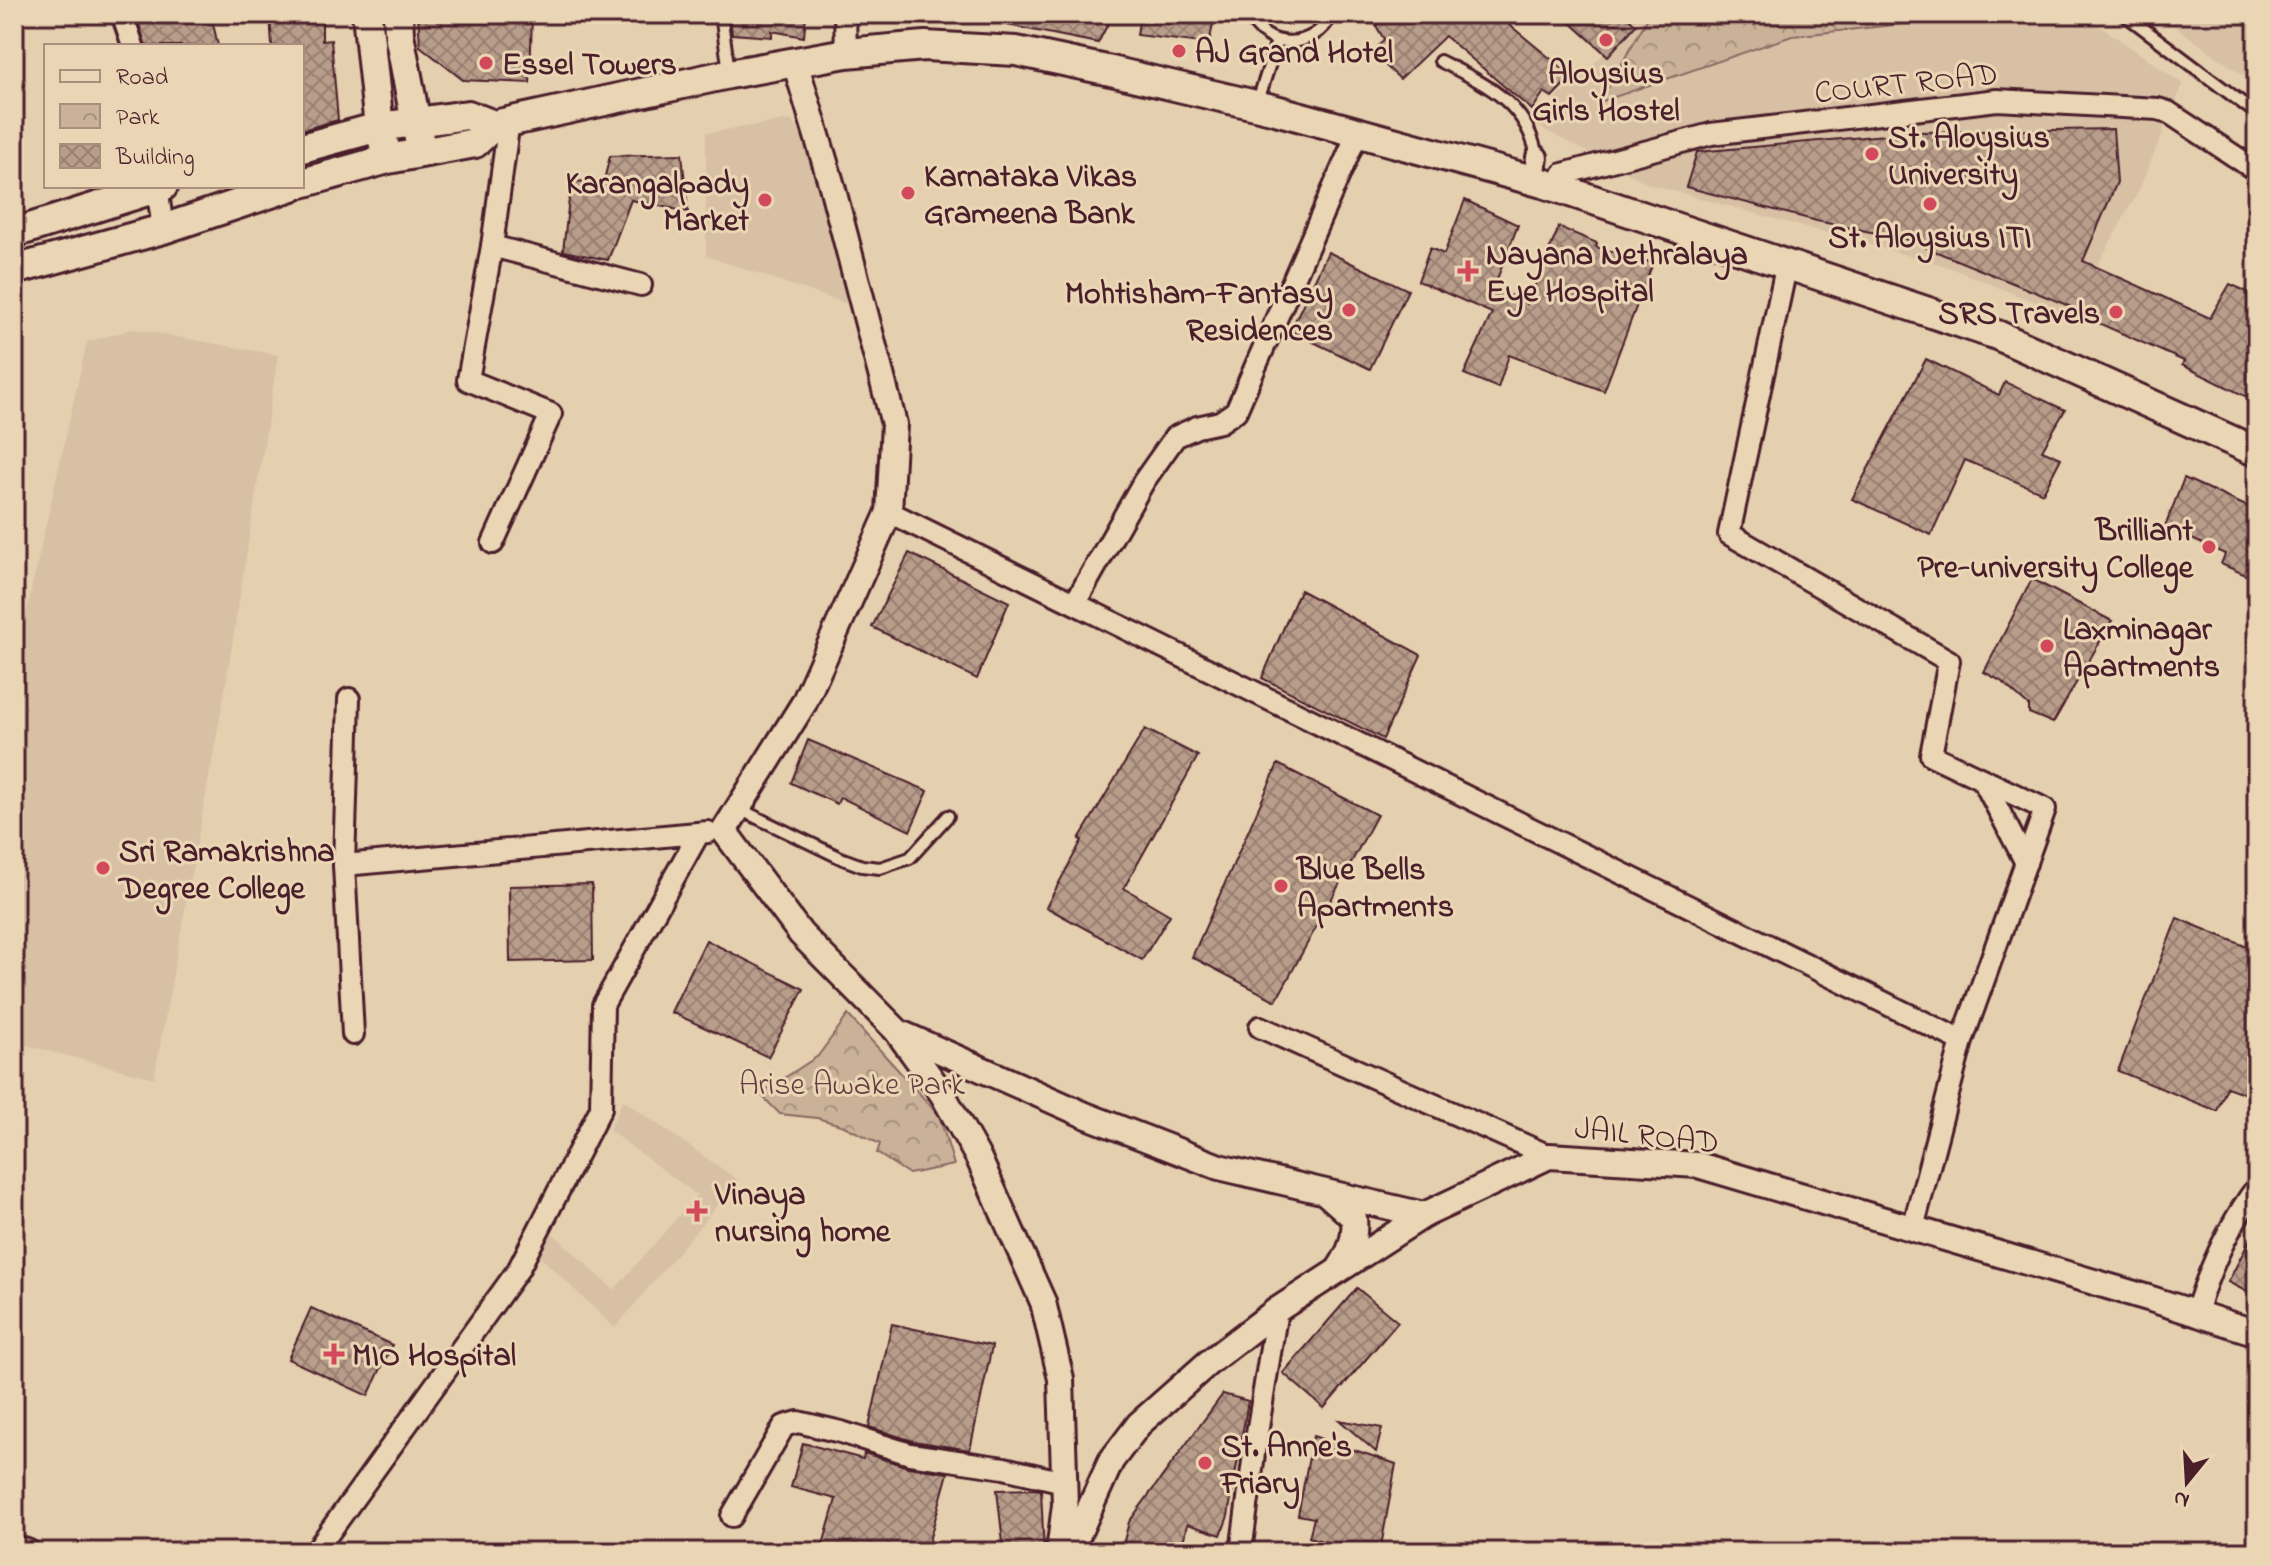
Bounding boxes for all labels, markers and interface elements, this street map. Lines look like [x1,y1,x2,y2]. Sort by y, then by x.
place label: AJ Grand Hotel [1195,31,1393,78]
marker: Aloysius Girls Hostel [1597,31,1615,49]
marker: AJ Grand Hotel [1170,42,1188,60]
place label: Essel Towers [502,43,677,90]
legend [44,44,304,188]
place label: Aloysius Girls Hostel [1532,52,1680,136]
street label: COURT ROAD [1812,52,2000,118]
marker: Essel Towers [477,54,495,72]
text: Road [116,61,169,96]
text: Park [116,101,160,136]
place label: St. Aloysius University [1888,116,2050,201]
text: Building [115,141,195,176]
marker: St. Aloysius University [1863,145,1881,163]
place label: Karnataka Vikas Grameena Bank [924,155,1137,239]
place label: Karangalpady Market [566,162,749,246]
marker: Karnataka Vikas Grameena Bank [899,184,917,202]
marker: Karangalpady Market [756,191,774,209]
marker: St. Aloysius ITI [1921,195,1939,213]
place label: St. Aloysius ITI [1828,216,2032,264]
place label: Nayana Nethralaya Eye Hospital [1486,233,1748,318]
marker: Nayana Nethralaya Eye Hospital [1457,260,1479,282]
place label: Mohtisham-Fantasy Residences [1065,272,1333,356]
place label: SRS Travels [1938,292,2100,339]
marker: Mohtisham-Fantasy Residences [1340,301,1358,319]
marker: SRS Travels [2107,303,2125,321]
place label: Brilliant Pre-university College [1917,509,2195,594]
marker: Brilliant Pre-university College [2200,538,2218,556]
place label: Laxminagar Apartments [2063,608,2220,692]
marker: Laxminagar Apartments [2038,637,2056,655]
place label: Sri Ramakrishna Degree College [117,830,335,915]
place label: Blue Bells Apartments [1295,848,1454,932]
marker: Sri Ramakrishna Degree College [94,859,112,877]
marker: Blue Bells Apartments [1272,877,1290,895]
park label: Arise Awake Park [739,1063,966,1110]
street label: JAIL ROAD [1572,1107,1721,1168]
place label: Vinaya nursing home [714,1173,892,1258]
marker: Vinaya nursing home [686,1200,708,1222]
place label: MIO Hospital [352,1334,516,1381]
marker: MIO Hospital [323,1343,345,1365]
place label: St. Anne's Friary [1219,1425,1352,1510]
north arrow [2147,1442,2227,1522]
marker: St. Anne's Friary [1196,1454,1214,1472]
text: N [2170,1481,2194,1516]

